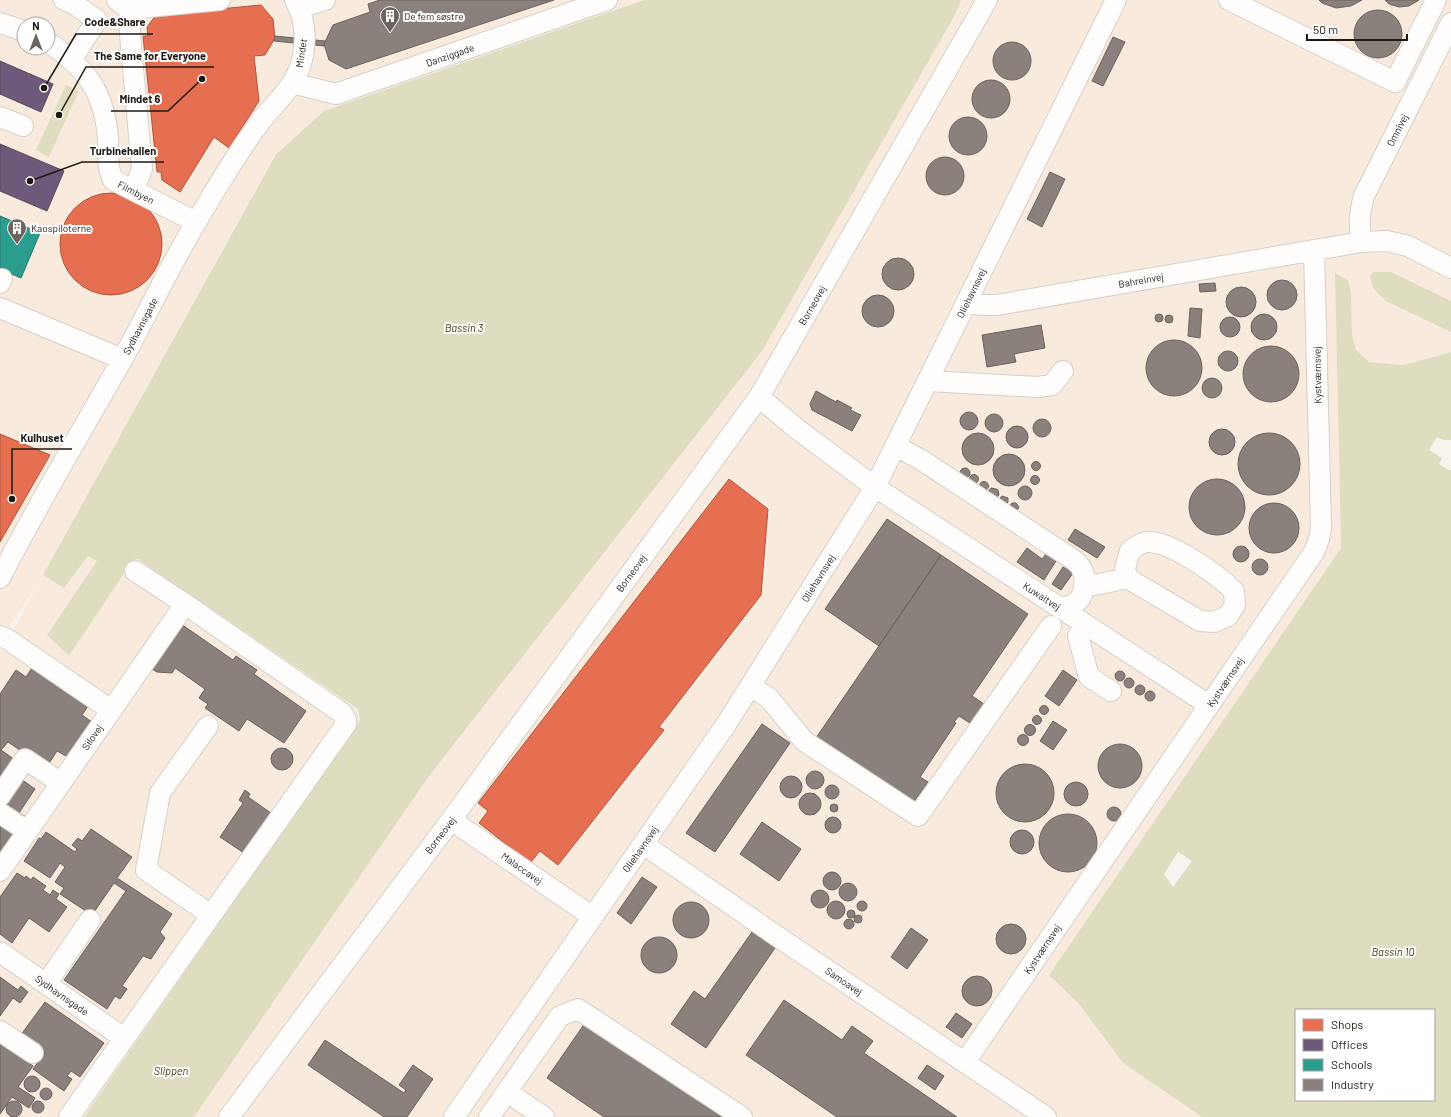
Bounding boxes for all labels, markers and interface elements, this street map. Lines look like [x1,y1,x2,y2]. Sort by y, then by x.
building icon: De fem søstre [379,5,401,33]
place label: De fem søstre [404,10,464,22]
callout: Code&Share [76,11,153,34]
text: Code&Share [84,15,146,28]
north arrow [16,16,56,56]
scale bar [1307,16,1407,42]
text: N [32,19,40,32]
text: 50 m [1313,22,1338,36]
street label: Mindet [293,37,309,68]
street label: Danziggade [424,41,476,69]
callout: The Same for Everyone [86,44,214,67]
text: The Same for Everyone [94,49,206,62]
callout: Mindet 6 [111,88,168,111]
text: Mindet 6 [119,92,161,105]
street label: Omnivej [1384,112,1410,148]
callout: Turbinehallen [82,139,164,162]
text: Turbinehallen [90,144,156,157]
street label: Filmbyen [116,178,156,206]
building icon: Kaospiloterne [6,217,28,245]
place label: Kaospiloterne [31,222,91,234]
street label: Oliehavnsvej [954,266,988,320]
street label: Bahreinvej [1117,270,1165,290]
street label: Borneovej [796,283,828,327]
street label: Sydhavnsgade [120,296,160,356]
water label: Bassin 3 [445,321,484,334]
street label: Kystværnsvej [1310,346,1324,404]
callout: Kulhuset [12,426,72,449]
text: Kulhuset [20,431,64,444]
street label: Borneovej [613,552,649,594]
street label: Oliehavnsvej [799,552,837,604]
street label: Kuwaitvej [1021,579,1063,613]
street label: Kystværnsvej [1204,655,1246,709]
street label: Silovej [79,722,105,752]
street label: Borneovej [422,814,458,856]
street label: Oliehavnsvej [620,824,660,874]
street label: Malaccavej [499,849,545,887]
street label: Kystværnsvej [1021,922,1063,976]
water label: Bassin 10 [1372,945,1414,958]
street label: Samoavej [823,964,865,998]
street label: Sydhavnsgade [33,972,91,1018]
legend [1295,1009,1435,1101]
text: Shops [1331,1017,1364,1031]
text: Offices [1331,1037,1368,1051]
text: Schools [1331,1057,1372,1071]
water label: Slippen [154,1064,189,1077]
text: Industry [1331,1077,1374,1091]

